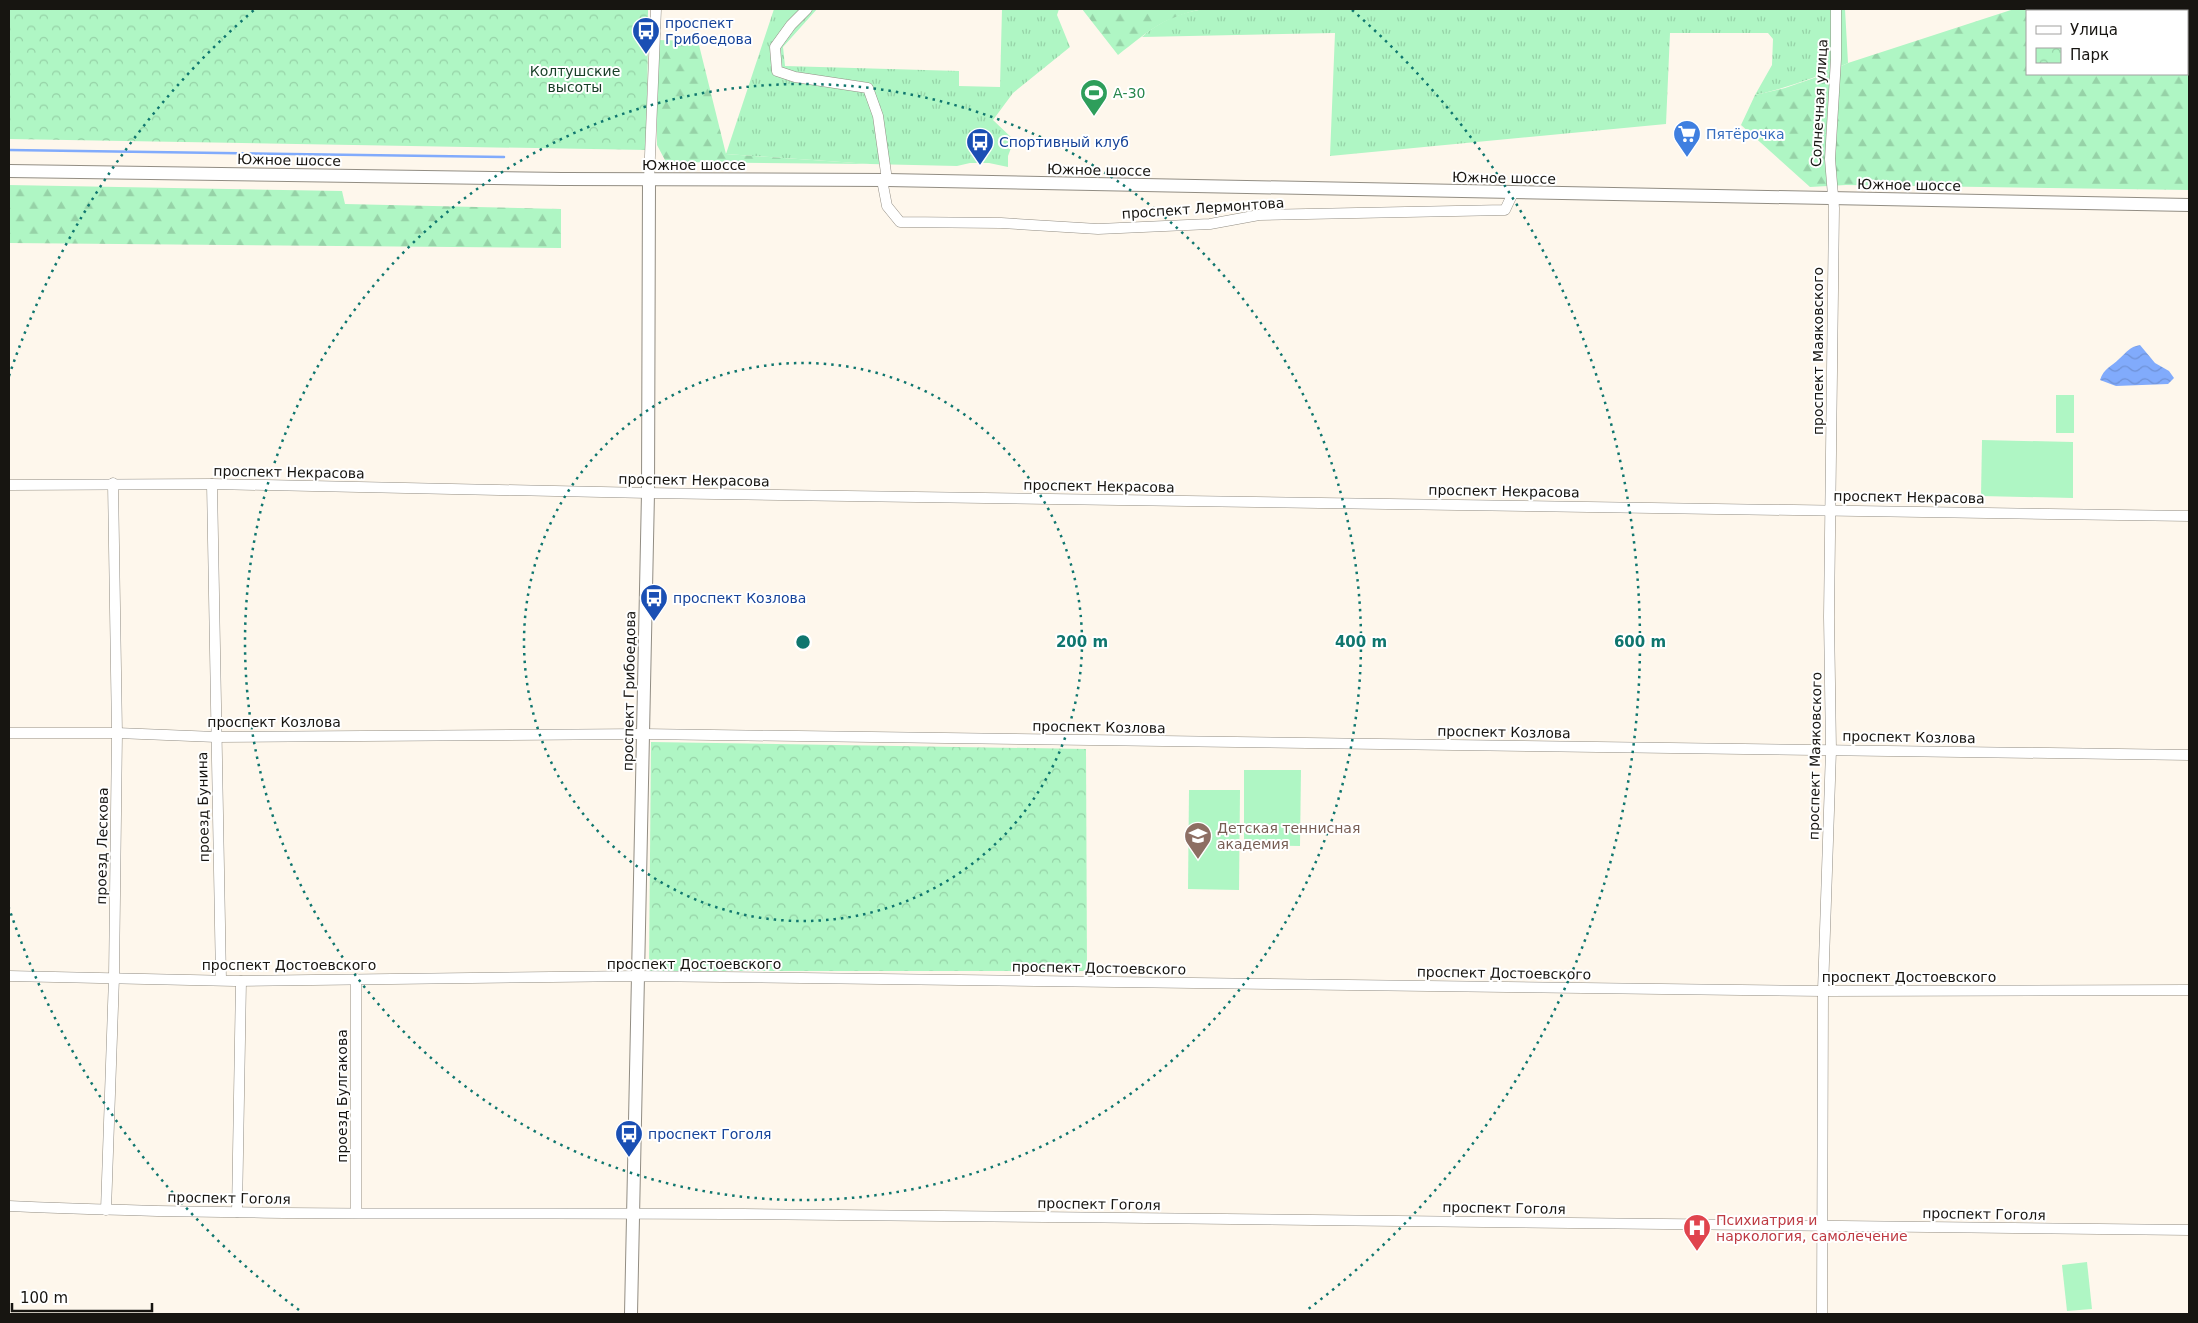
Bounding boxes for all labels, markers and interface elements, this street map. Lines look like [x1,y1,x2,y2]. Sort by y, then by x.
legend [2026,10,2188,75]
place label: проспект Грибоедова [665,15,752,47]
bus stop icon: проспект Грибоедова [631,16,661,55]
text: Улица [2070,21,2118,39]
street label: Солнечная улица [1808,38,1830,168]
text: Парк [2070,46,2109,64]
park label: Колтушские высоты [530,63,620,95]
sports icon: А-30 [1079,78,1109,117]
place label: А-30 [1113,85,1145,101]
supermarket icon: Пятёрочка [1672,119,1702,158]
place label: Пятёрочка [1706,126,1784,142]
bus stop icon: Спортивный клуб [965,127,995,166]
place label: Спортивный клуб [999,134,1129,150]
street label: Южное шоссе [237,151,341,169]
street label: Южное шоссе [642,157,746,173]
street label: Южное шоссе [1047,161,1151,179]
street label: Южное шоссе [1452,169,1556,187]
street label: Южное шоссе [1857,176,1961,194]
street label: проспект Лермонтова [1121,194,1285,222]
street label: проспект Маяковского [1810,267,1826,435]
street label: проспект Некрасова [213,463,365,481]
street label: проспект Некрасова [618,471,770,489]
street label: проспект Некрасова [1023,477,1175,495]
street label: проспект Некрасова [1428,482,1580,500]
street label: проспект Некрасова [1833,488,1985,506]
bus stop icon: проспект Козлова [639,583,669,622]
place label: проспект Козлова [673,590,806,606]
street label: проспект Грибоедова [620,611,638,771]
centre of rings [794,633,812,651]
text: 200 m [1056,633,1108,651]
text: 400 m [1335,633,1387,651]
text: 600 m [1614,633,1666,651]
street label: проспект Маяковского [1806,672,1824,840]
street label: проспект Козлова [207,714,341,730]
street label: проспект Козлова [1032,718,1166,736]
street label: проспект Козлова [1437,723,1571,741]
street label: проспект Козлова [1842,728,1976,746]
street label: проезд Бунина [194,752,212,862]
street label: проезд Лескова [93,787,111,905]
place label: Детская теннисная академия [1217,820,1360,852]
school or university icon: Детская теннисная академия [1183,821,1213,860]
street label: проспект Достоевского [607,956,781,972]
street label: проспект Достоевского [202,957,376,973]
street label: проспект Достоевского [1012,958,1186,978]
street label: проспект Достоевского [1417,963,1591,983]
street label: проспект Достоевского [1822,969,1996,985]
street label: проезд Булгакова [334,1029,350,1163]
bus stop icon: проспект Гоголя [614,1119,644,1158]
place label: проспект Гоголя [648,1126,772,1142]
street label: проспект Гоголя [167,1189,291,1207]
street label: проспект Гоголя [1037,1195,1161,1213]
street label: проспект Гоголя [1442,1199,1566,1217]
street label: проспект Гоголя [1922,1205,2046,1223]
place label: Психиатрия и наркология, самолечение [1716,1212,1908,1244]
hospital icon: Психиатрия и наркология, самолечение [1682,1213,1712,1252]
scale bar [12,1280,152,1312]
text: 100 m [20,1289,68,1307]

